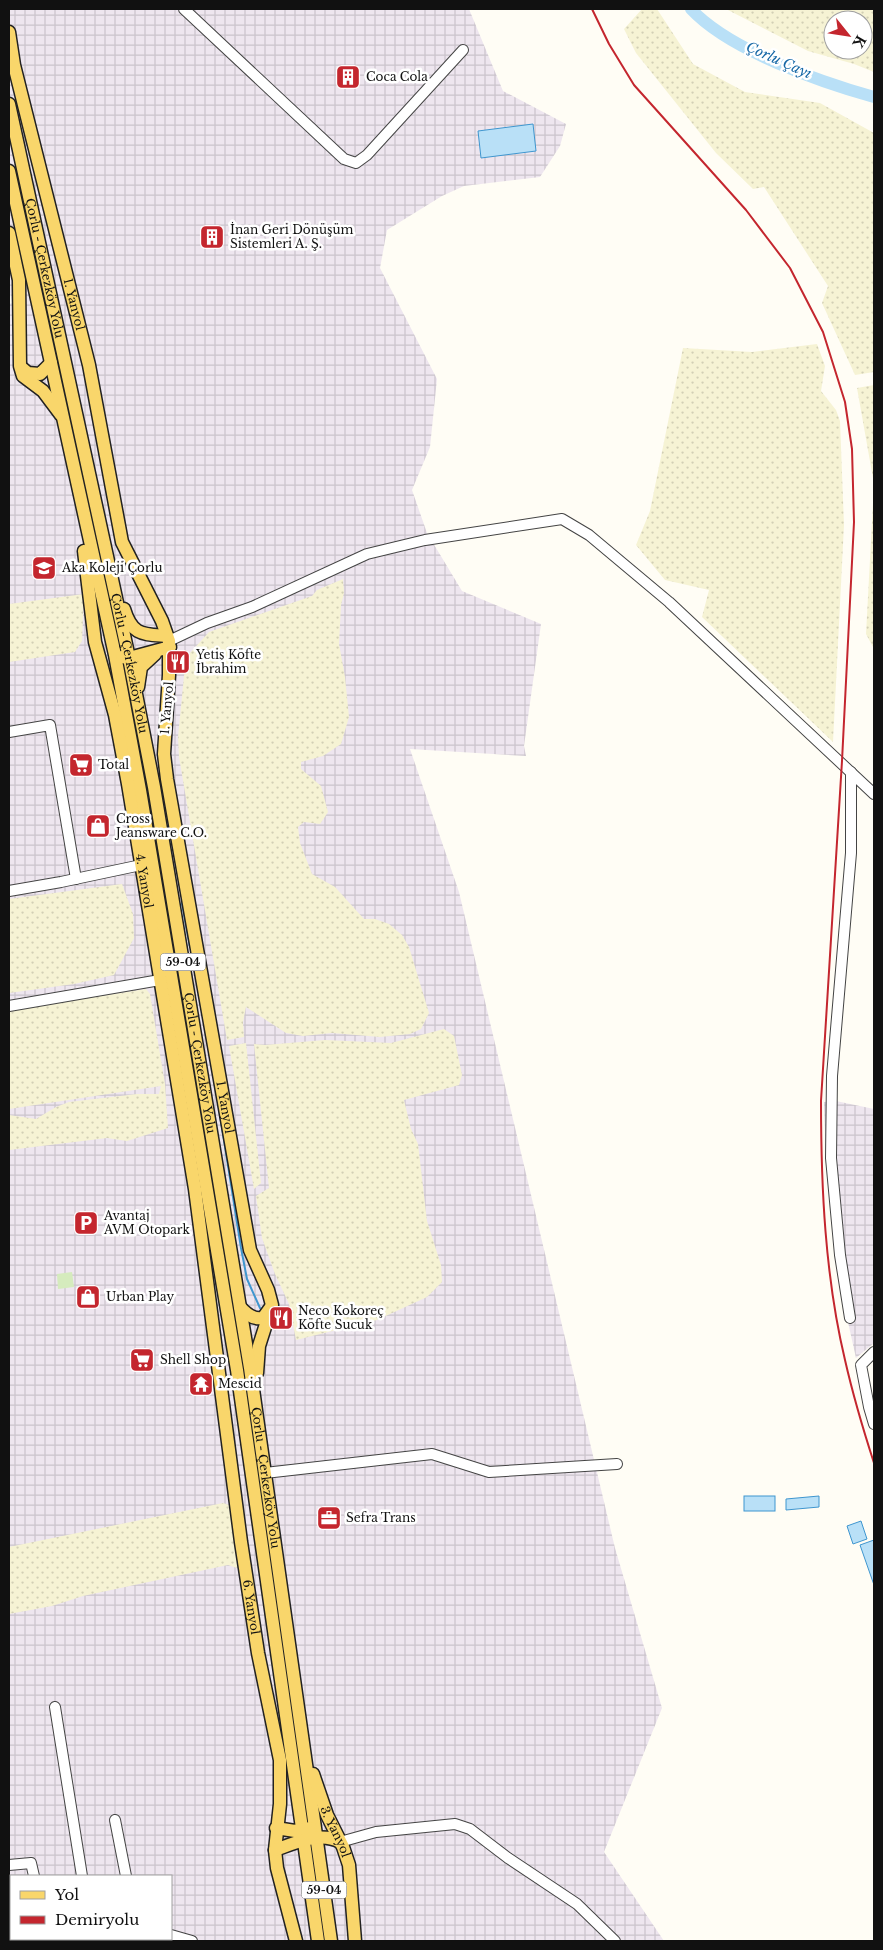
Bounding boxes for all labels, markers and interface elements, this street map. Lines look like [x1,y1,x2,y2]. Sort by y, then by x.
north arrow [823,10,873,60]
text: K [848,32,870,51]
water label: Çorlu Çayı [743,38,815,83]
building icon: Coca Cola [335,64,361,90]
place label: Coca Cola [366,69,428,84]
street label: Çorlu - Çerkezköy Yolu [23,197,67,339]
place label: İnan Geri Dönüşüm Sistemleri A. Ş. [230,221,353,251]
building icon: İnan Geri Dönüşüm Sistemleri A. Ş. [199,224,225,250]
street label: 1. Yanyol [61,277,88,332]
school or university icon: Aka Koleji Çorlu [31,555,57,581]
place label: Aka Koleji Çorlu [61,560,163,575]
street label: Çorlu - Çerkezköy Yolu [108,592,151,734]
place label: Yetiş Köfte İbrahim [195,647,261,676]
restaurant icon: Yetiş Köfte İbrahim [165,649,191,675]
street label: 1. Yanyol [157,681,176,735]
supermarket icon: Total [68,752,94,778]
place label: Total [98,757,129,772]
place label: Cross Jeansware C.O. [114,811,207,840]
shop icon: Cross Jeansware C.O. [85,813,111,839]
street label: 4. Yanyol [133,853,156,909]
road number: 59-04 [160,954,206,970]
street label: Çorlu - Çerkezköy Yolu [181,991,219,1135]
street label: 1. Yanyol [213,1080,237,1135]
place label: Avantaj AVM Otopark [103,1208,191,1237]
parking icon: Avantaj AVM Otopark [73,1210,99,1236]
shop icon: Urban Play [75,1284,101,1310]
place label: Urban Play [106,1289,174,1304]
place label: Neco Kokoreç Köfte Sucuk [298,1303,384,1332]
restaurant icon: Neco Kokoreç Köfte Sucuk [268,1305,294,1331]
supermarket icon: Shell Shop [129,1347,155,1373]
place label: Shell Shop [160,1352,226,1367]
temple icon: Mescid [188,1371,214,1397]
place label: Mescid [218,1376,262,1391]
street label: Çorlu - Çerkezköy Yolu [249,1406,283,1549]
office icon: Sefra Trans [316,1505,342,1531]
place label: Sefra Trans [346,1510,416,1525]
street label: 6. Yanyol [240,1579,263,1636]
street label: 3. Yanyol [318,1804,354,1859]
legend [10,1875,172,1940]
road number: 59-04 [302,1882,346,1898]
text: Yol [54,1885,79,1904]
text: Demiryolu [55,1910,139,1929]

